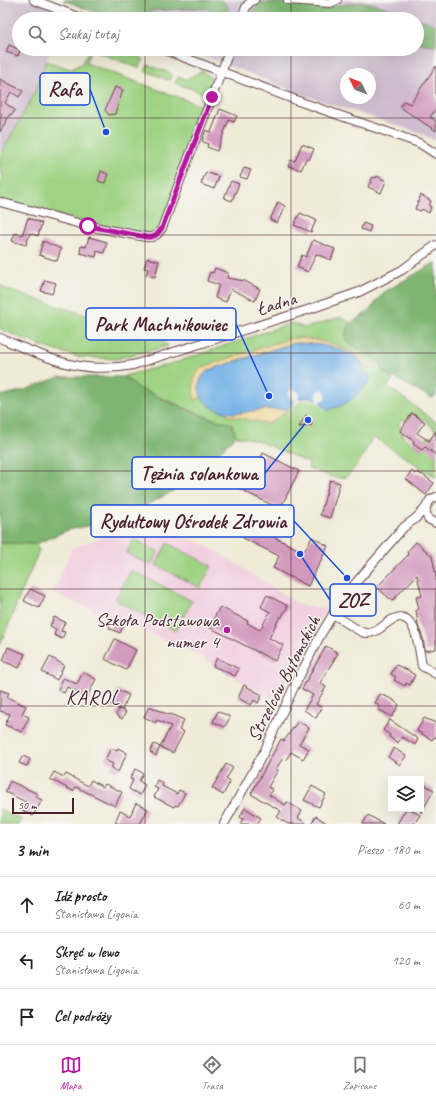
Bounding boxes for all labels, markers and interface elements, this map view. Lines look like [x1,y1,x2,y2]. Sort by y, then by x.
search box [12,12,424,56]
icon: search [26,23,48,45]
text: Szukaj tutaj [58,25,119,44]
north arrow [340,68,376,104]
callout: Rafa [40,73,90,105]
text: Rafa [48,77,84,102]
route end [203,88,221,106]
route start [79,217,97,235]
street label: Ładna [254,286,300,321]
callout: Park Machnikowiec [86,308,236,340]
text: Park Machnikowiec [95,312,228,337]
callout: Tężnia solankowa [132,457,265,489]
text: Tężnia solankowa [140,461,259,486]
callout: Rydułtowy Ośrodek Zdrowia [91,505,294,537]
text: Rydułtowy Ośrodek Zdrowia [100,509,288,534]
callout: ZOZ [330,584,376,616]
text: ZOZ [338,588,372,613]
place label: Szkoła Podstawowa numer 4 [96,608,221,654]
street label: Strzelców Bytomskich [242,610,327,746]
marker: Szkoła Podstawowa numer 4 [222,625,232,635]
district label: KAROL [66,685,120,710]
map controls [388,776,424,812]
button: layers [388,776,424,812]
scale bar [12,796,74,815]
text: 50 m [18,798,37,812]
text: 3 min [16,840,49,861]
text: Pieszo · 180 m [357,842,420,858]
text: Idź prosto [54,887,107,906]
icon: ahead [16,894,38,916]
text: 60 m [398,897,420,913]
text: Stanisława Ligonia [54,906,138,922]
text: Skręć w lewo [54,943,119,962]
icon: left [16,950,38,972]
text: 120 m [392,953,420,969]
text: Stanisława Ligonia [54,962,138,978]
icon: arrive [16,1006,38,1028]
text: Cel podróży [54,1007,110,1026]
tab: Mapa [60,1054,82,1092]
tab: Trasa [201,1054,223,1092]
tab: Zapisane [343,1054,376,1092]

